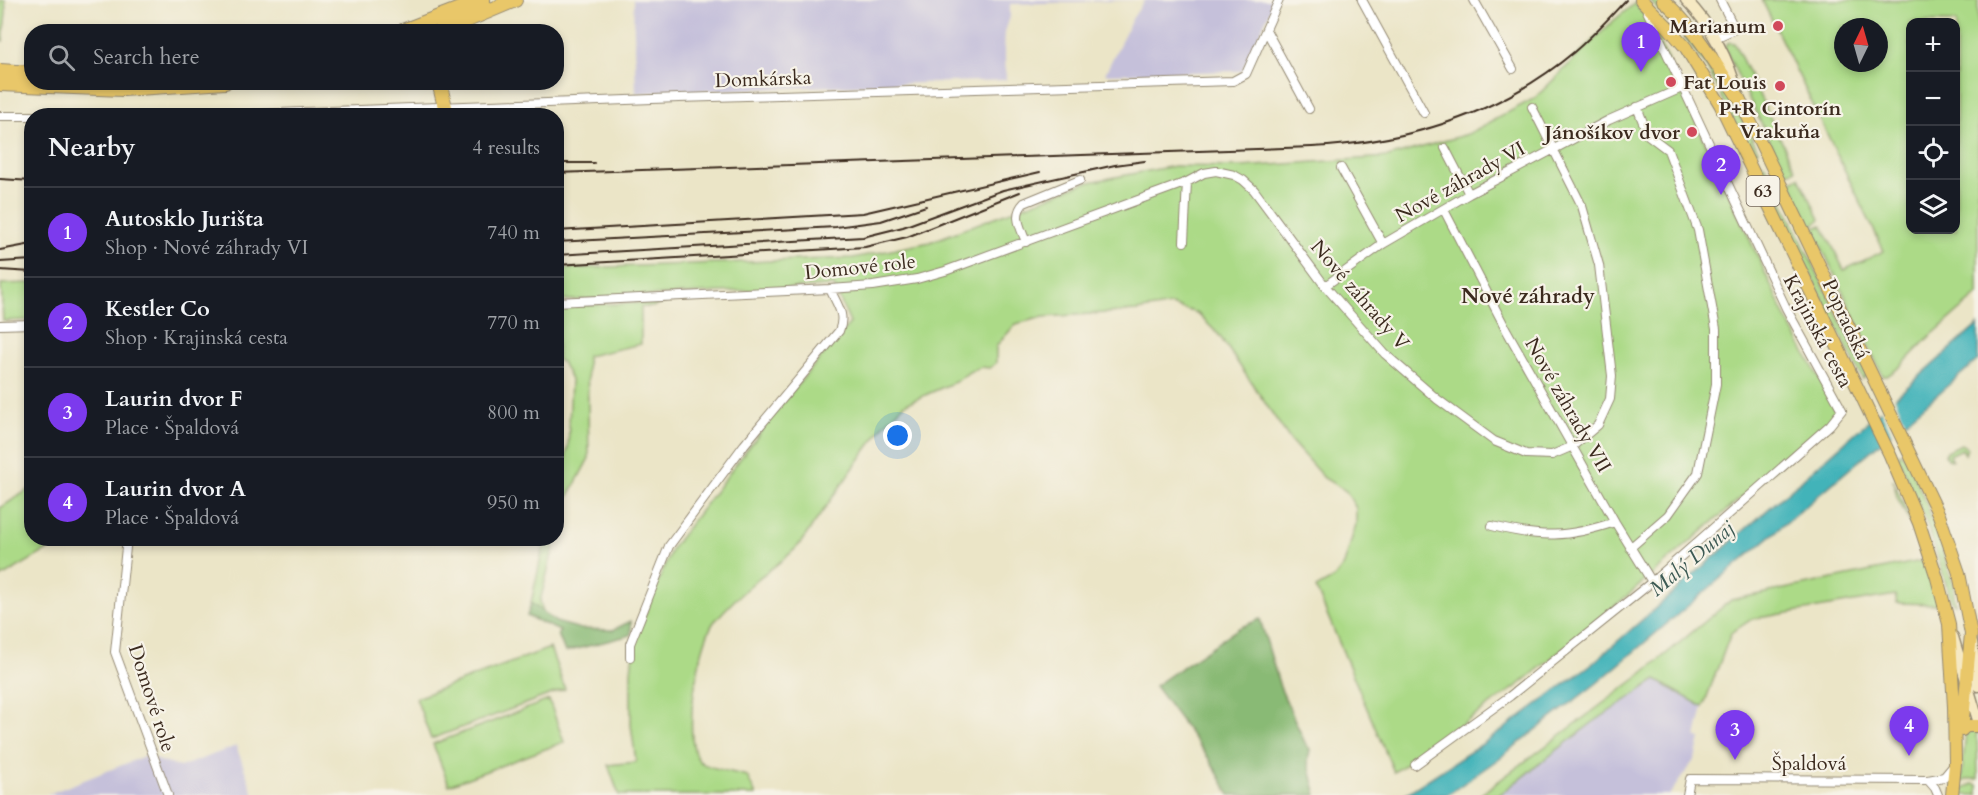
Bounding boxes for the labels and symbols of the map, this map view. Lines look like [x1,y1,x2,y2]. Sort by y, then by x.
place label: Marianum [1669,13,1767,40]
north arrow [1834,18,1888,72]
marker: Marianum [1771,19,1785,33]
pin: 1 [1622,22,1660,72]
street label: Domkárska [714,64,812,94]
place label: Fat Louis [1683,69,1766,96]
marker: Fat Louis [1664,75,1678,89]
marker: P+R Cintorín Vrakuňa [1773,79,1787,93]
place label: P+R Cintorín Vrakuňa [1719,95,1842,145]
place label: Jánošíkov dvor [1542,119,1681,146]
marker: Jánošíkov dvor [1685,125,1699,139]
street label: Nové záhrady VI [1390,135,1530,229]
pin: 2 [1702,146,1740,195]
road number: 63 [1746,176,1780,206]
street label: Nové záhrady V [1304,234,1416,356]
street label: Domové role [803,248,917,286]
street label: Krajinská cesta [1777,270,1859,393]
street label: Popradská [1816,274,1877,364]
district label: Nové záhrady [1461,282,1595,311]
street label: Nové záhrady VII [1518,332,1618,478]
your location [883,421,912,450]
water label: Malý Dunaj [1643,514,1742,603]
street label: Domové role [122,641,182,755]
pin: 4 [1890,706,1928,756]
pin: 3 [1716,710,1754,760]
street label: Špaldová [1772,750,1847,777]

